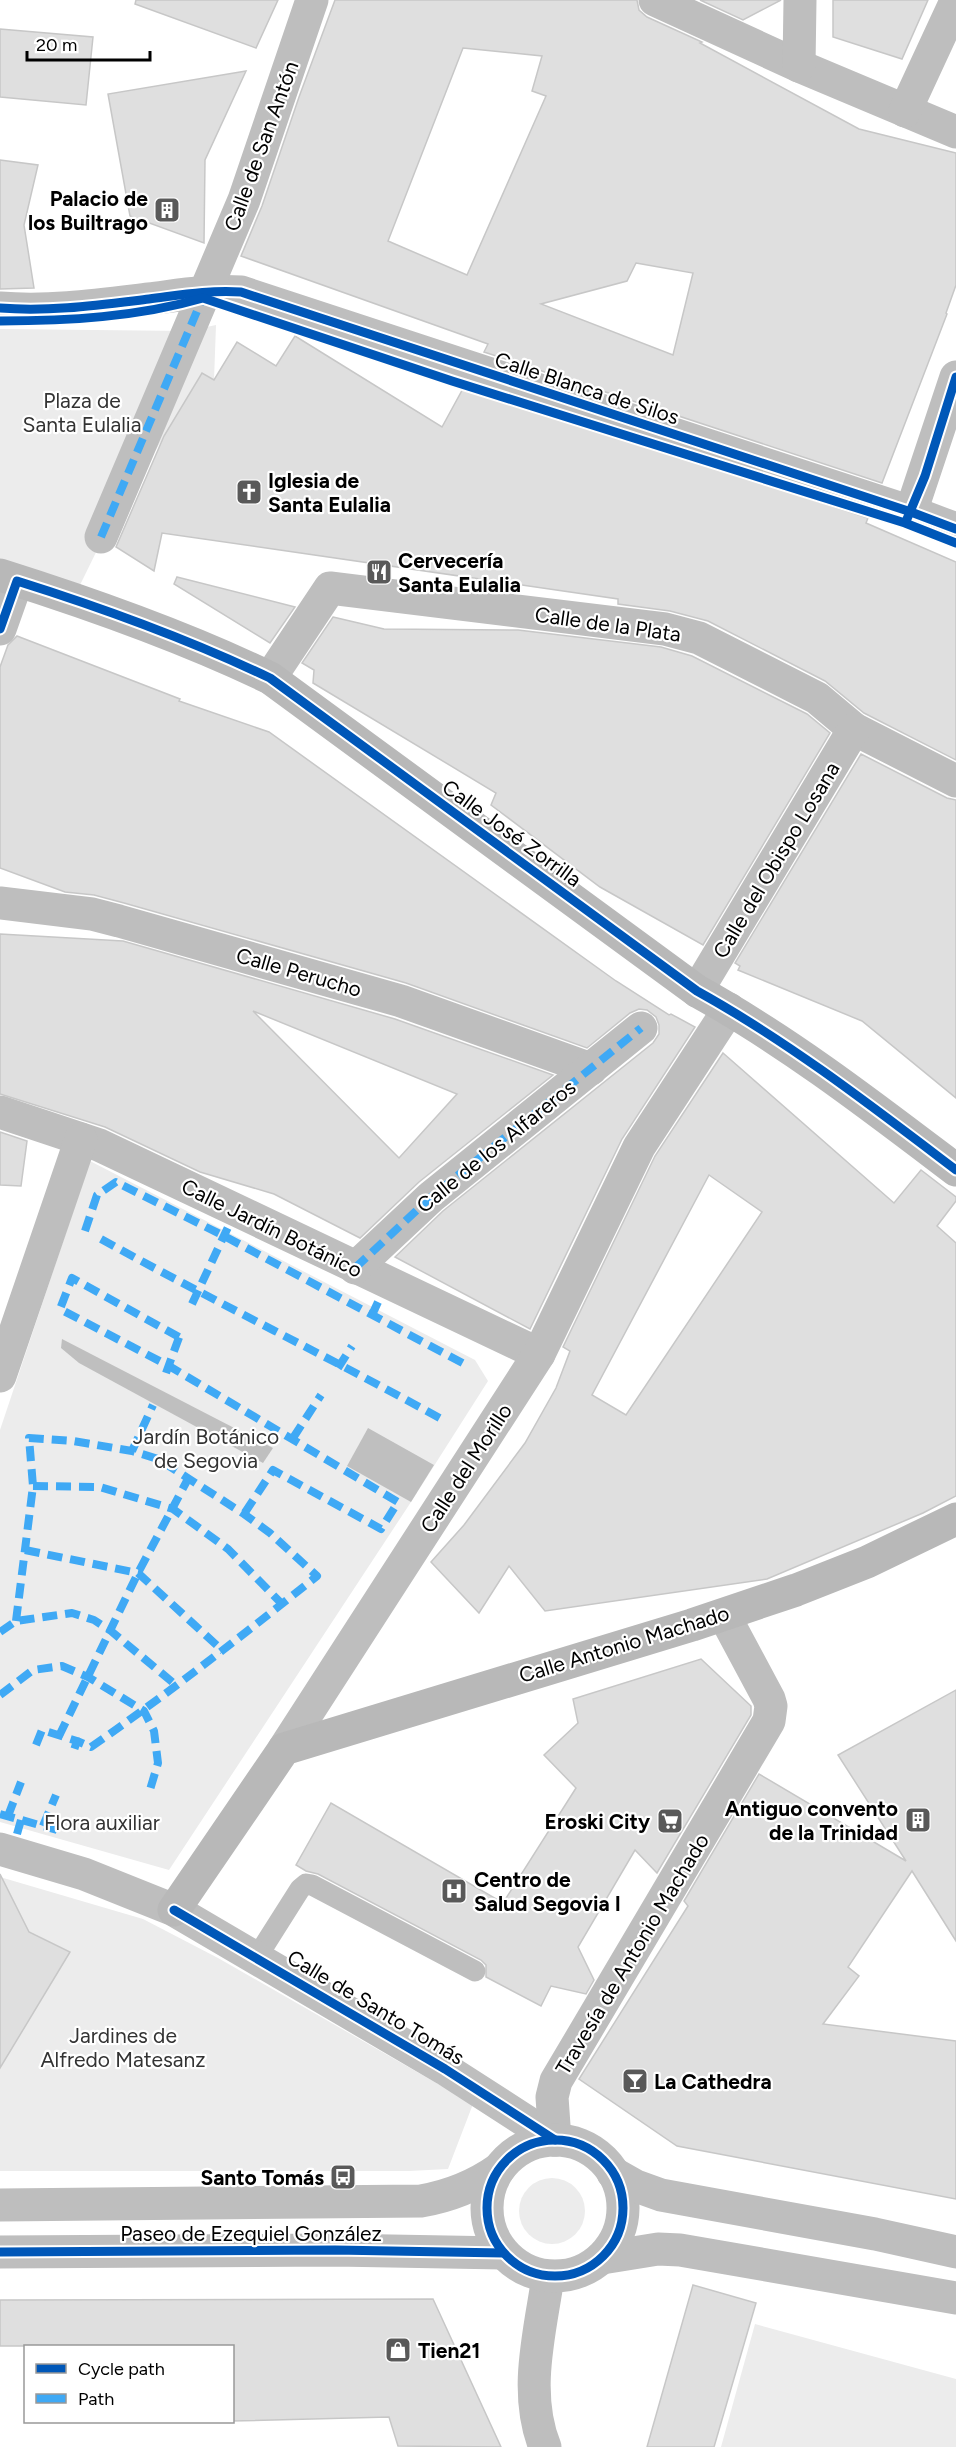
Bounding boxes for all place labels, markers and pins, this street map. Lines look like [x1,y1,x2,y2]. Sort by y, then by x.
place label: Palacio de los Builtrago [28,186,148,235]
building icon: Palacio de los Builtrago [152,195,182,225]
place label: Iglesia de Santa Eulalia [268,468,391,517]
church icon: Iglesia de Santa Eulalia [234,477,264,507]
place label: Cervecería Santa Eulalia [398,548,521,597]
restaurant icon: Cervecería Santa Eulalia [364,557,394,587]
place label: Antiguo convento de la Trinidad [725,1796,898,1845]
building icon: Antiguo convento de la Trinidad [903,1805,933,1835]
supermarket icon: Eroski City [655,1806,685,1836]
place label: Eroski City [545,1809,651,1834]
place label: Centro de Salud Segovia I [474,1867,621,1916]
hospital icon: Centro de Salud Segovia I [439,1876,469,1906]
bar icon: La Cathedra [620,2066,650,2096]
place label: La Cathedra [654,2069,772,2094]
bus stop icon: Santo Tomás [328,2162,358,2192]
place label: Santo Tomás [200,2165,324,2190]
shop icon: Tien21 [383,2335,413,2365]
place label: Tien21 [418,2338,480,2363]

